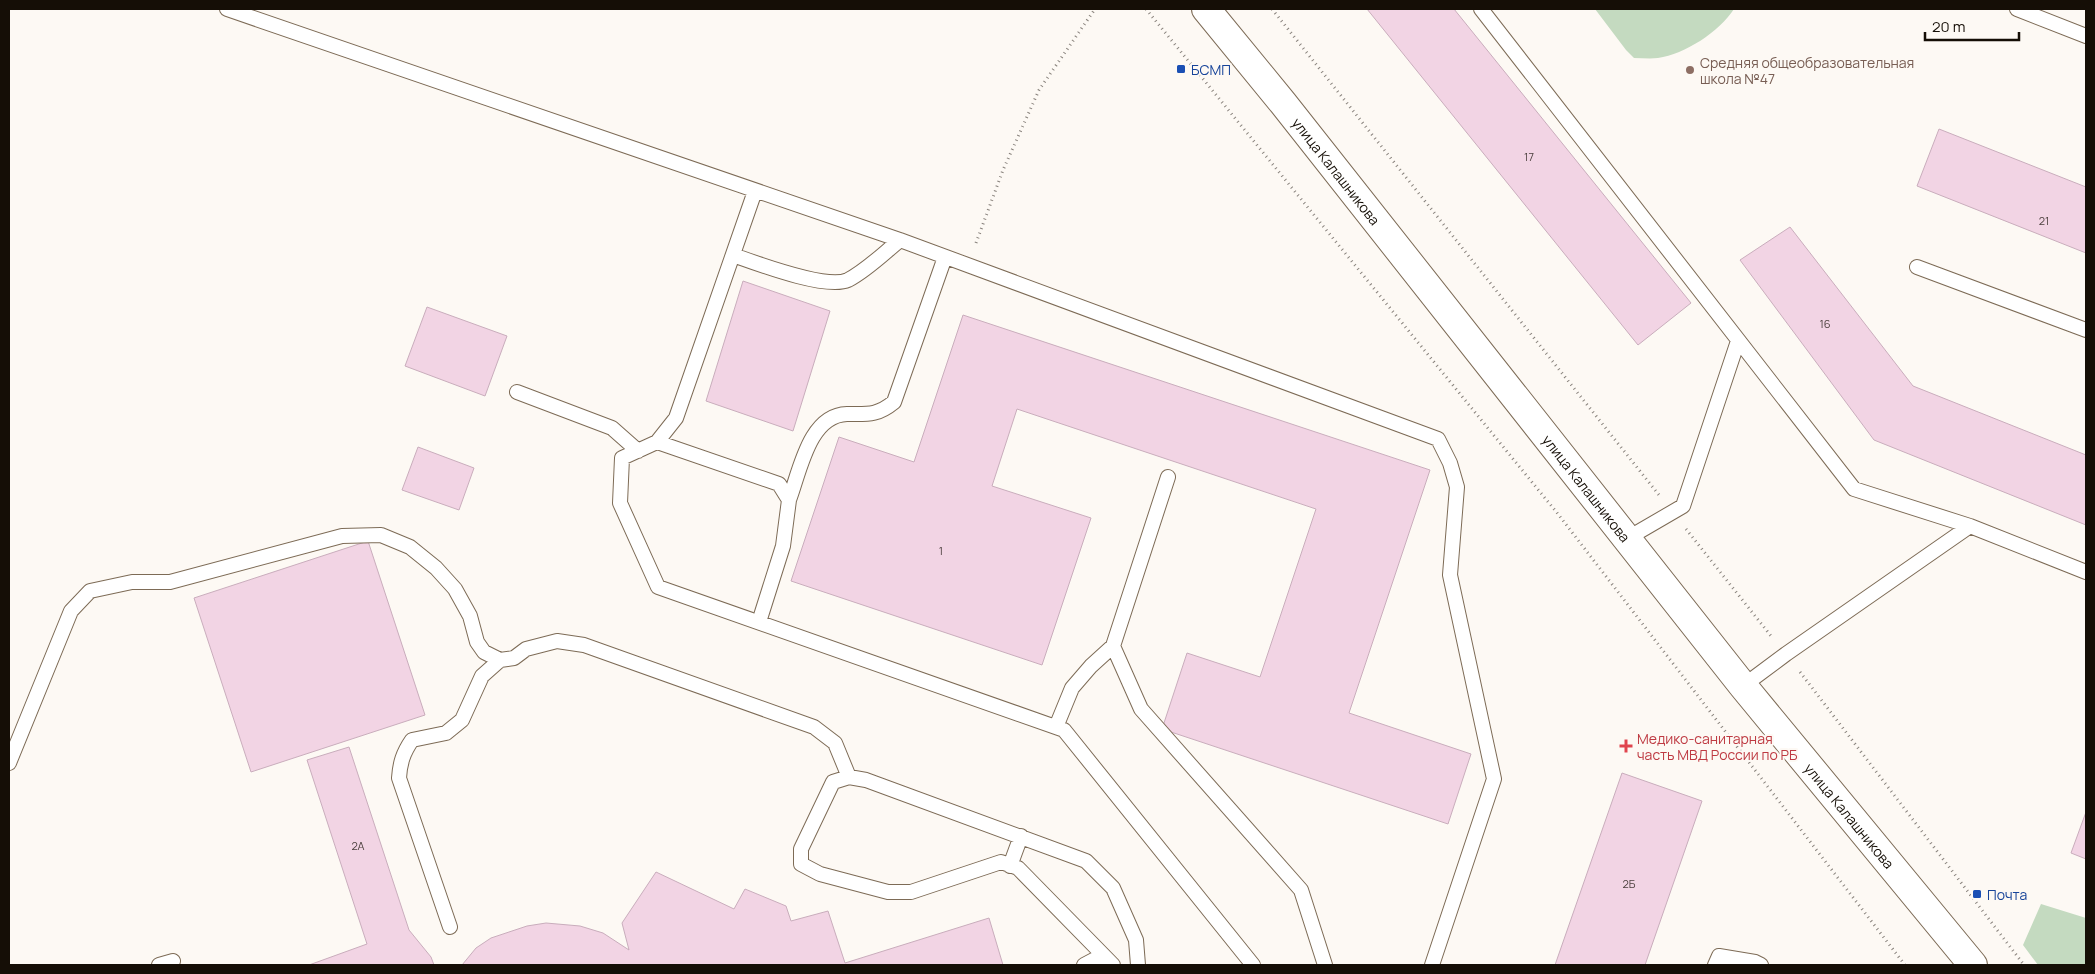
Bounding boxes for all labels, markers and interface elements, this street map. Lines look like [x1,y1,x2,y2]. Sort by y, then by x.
scale bar [1925,10,2019,42]
text: 20 m [1932,16,1965,37]
place label: Средняя общеобразовательная школа №47 [1700,53,1914,88]
place label: БСМП [1191,60,1231,79]
marker: БСМП [1175,63,1187,75]
marker: Средняя общеобразовательная школа №47 [1684,64,1696,76]
street label: улица Калашникова [1288,113,1385,228]
house number: 17 [1524,149,1534,164]
house number: 21 [2039,213,2049,228]
house number: 16 [1819,316,1831,331]
street label: улица Калашникова [1539,431,1635,546]
house number: 1 [939,543,943,558]
place label: Медико-санитарная часть МВД России по РБ [1637,729,1798,764]
marker: Медико-санитарная часть МВД России по РБ [1619,739,1633,753]
street label: улица Калашникова [1801,759,1899,872]
house number: 2А [351,838,365,853]
house number: 2Б [1623,876,1636,891]
place label: Почта [1987,885,2027,904]
marker: Почта [1971,888,1983,900]

